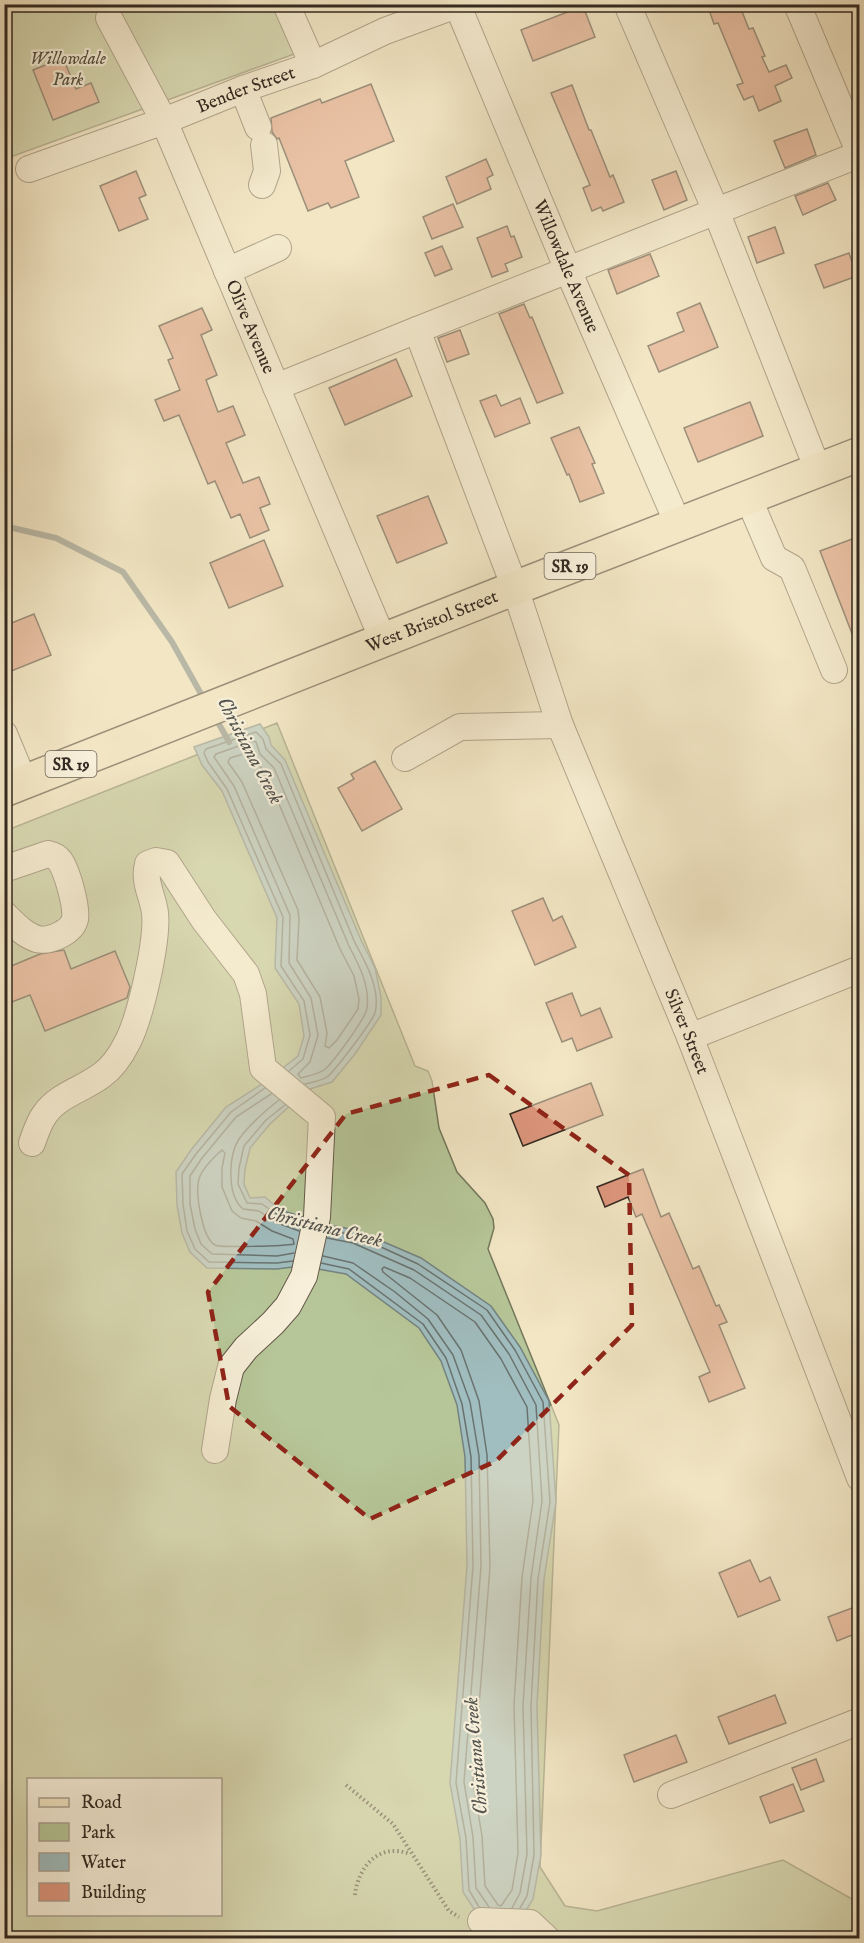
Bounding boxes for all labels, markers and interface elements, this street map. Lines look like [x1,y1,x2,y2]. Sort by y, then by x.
park label: Willowdale Park [30,48,106,92]
street label: Bender Street [194,62,298,119]
street label: Willowdale Avenue [527,197,604,337]
street label: Olive Avenue [219,277,279,378]
road number: SR 19 [544,553,596,579]
street label: West Bristol Street [363,586,502,659]
water label: Christiana Creek [211,693,288,809]
road number: SR 19 [46,751,97,777]
street label: Silver Street [658,986,713,1078]
water label: Christiana Creek [264,1201,385,1254]
water label: Christiana Creek [459,1696,494,1816]
legend [27,1778,222,1916]
text: Road [81,1792,122,1815]
text: Park [81,1822,116,1845]
text: Water [81,1852,126,1875]
text: Building [81,1882,146,1905]

